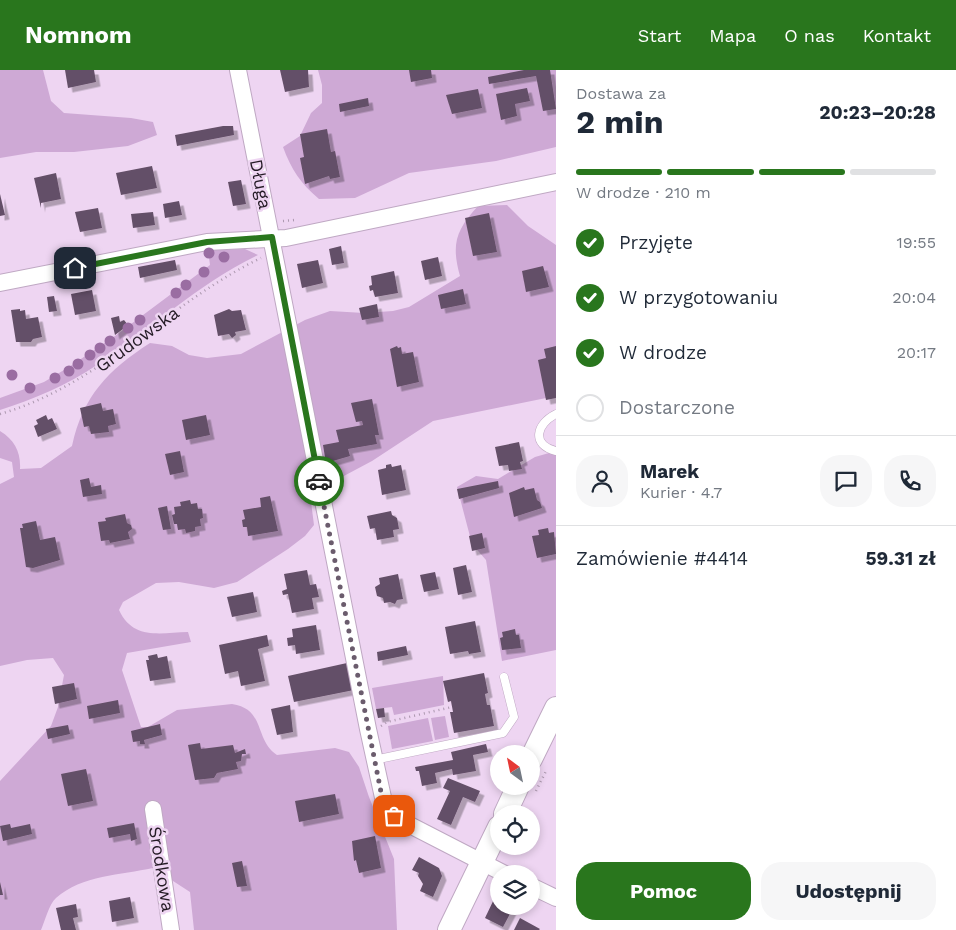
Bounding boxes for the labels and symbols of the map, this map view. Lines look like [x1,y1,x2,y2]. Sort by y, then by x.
street label: Długa [246,157,276,211]
pin [54,247,96,289]
street label: Grudowska [91,302,183,376]
courier [294,456,344,506]
north arrow [490,745,540,795]
pin [373,795,415,837]
street label: Środkowa [145,825,179,913]

